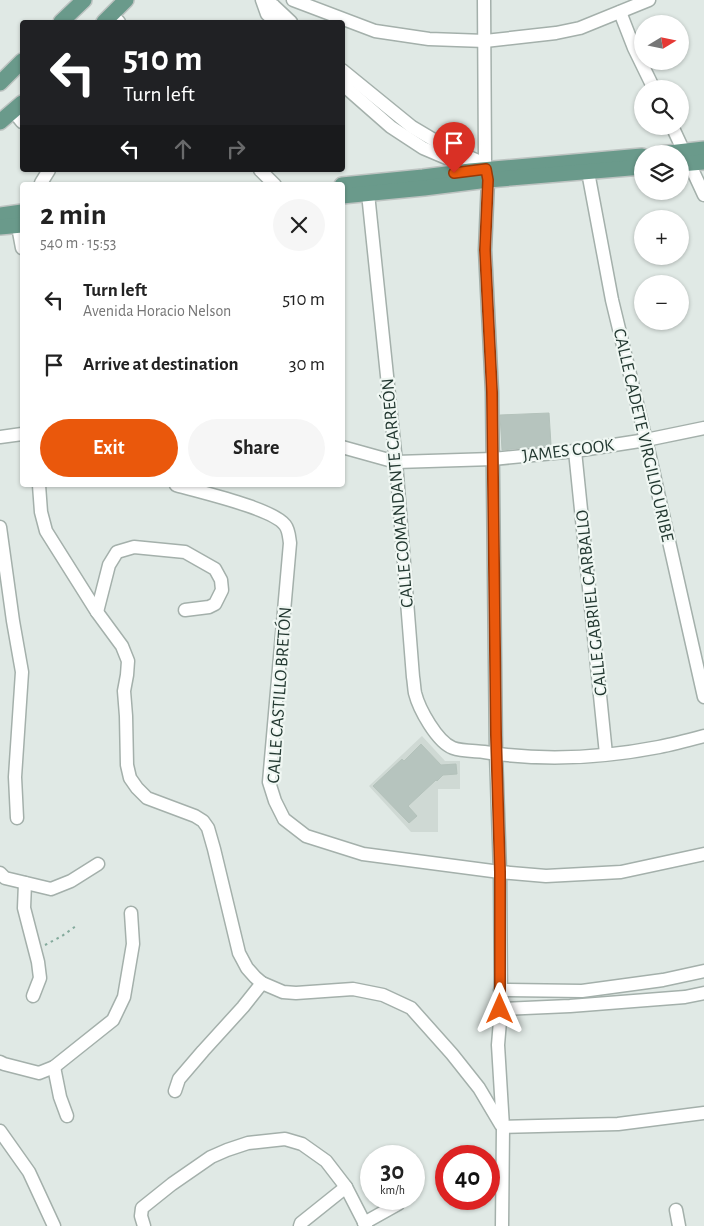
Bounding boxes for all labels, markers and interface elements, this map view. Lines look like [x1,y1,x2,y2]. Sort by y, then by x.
north arrow [634,15,689,70]
map controls [634,15,689,330]
icon: left [40,40,105,105]
text: 510 m [123,42,203,77]
button: search [634,80,689,135]
text: Turn left [123,83,195,105]
pin [433,122,475,173]
icon: arrive [440,129,468,157]
icon: left [116,135,144,163]
icon: ahead [169,135,197,163]
icon: right [222,135,250,163]
button: layers [634,145,689,200]
button: close [273,199,325,251]
text: 2 min [40,200,107,230]
button: + [634,210,689,265]
text: 540 m · 15:53 [40,235,116,251]
button: − [634,275,689,330]
text: Turn left [83,281,147,300]
icon: left [40,286,68,314]
text: 510 m [282,290,325,309]
text: Avenida Horacio Nelson [83,303,231,319]
street label: CALLE CADETE VIRGILIO URIBE [610,327,676,544]
icon: arrive [40,351,68,379]
text: Arrive at destination [83,355,239,374]
text: 30 m [289,355,325,374]
street label: CALLE COMANDANTE CARREÓN [376,377,417,609]
button: Exit [40,419,178,477]
button: Share [188,419,325,477]
street label: JAMES COOK [521,436,615,466]
street label: CALLE GABRIEL CARBALLO [573,509,611,697]
street label: CALLE CASTILLO BRETÓN [262,606,295,784]
position arrow [473,982,525,1034]
speed limit sign: 40 [435,1145,500,1210]
text: 30 [381,1159,404,1184]
text: km/h [380,1184,405,1196]

